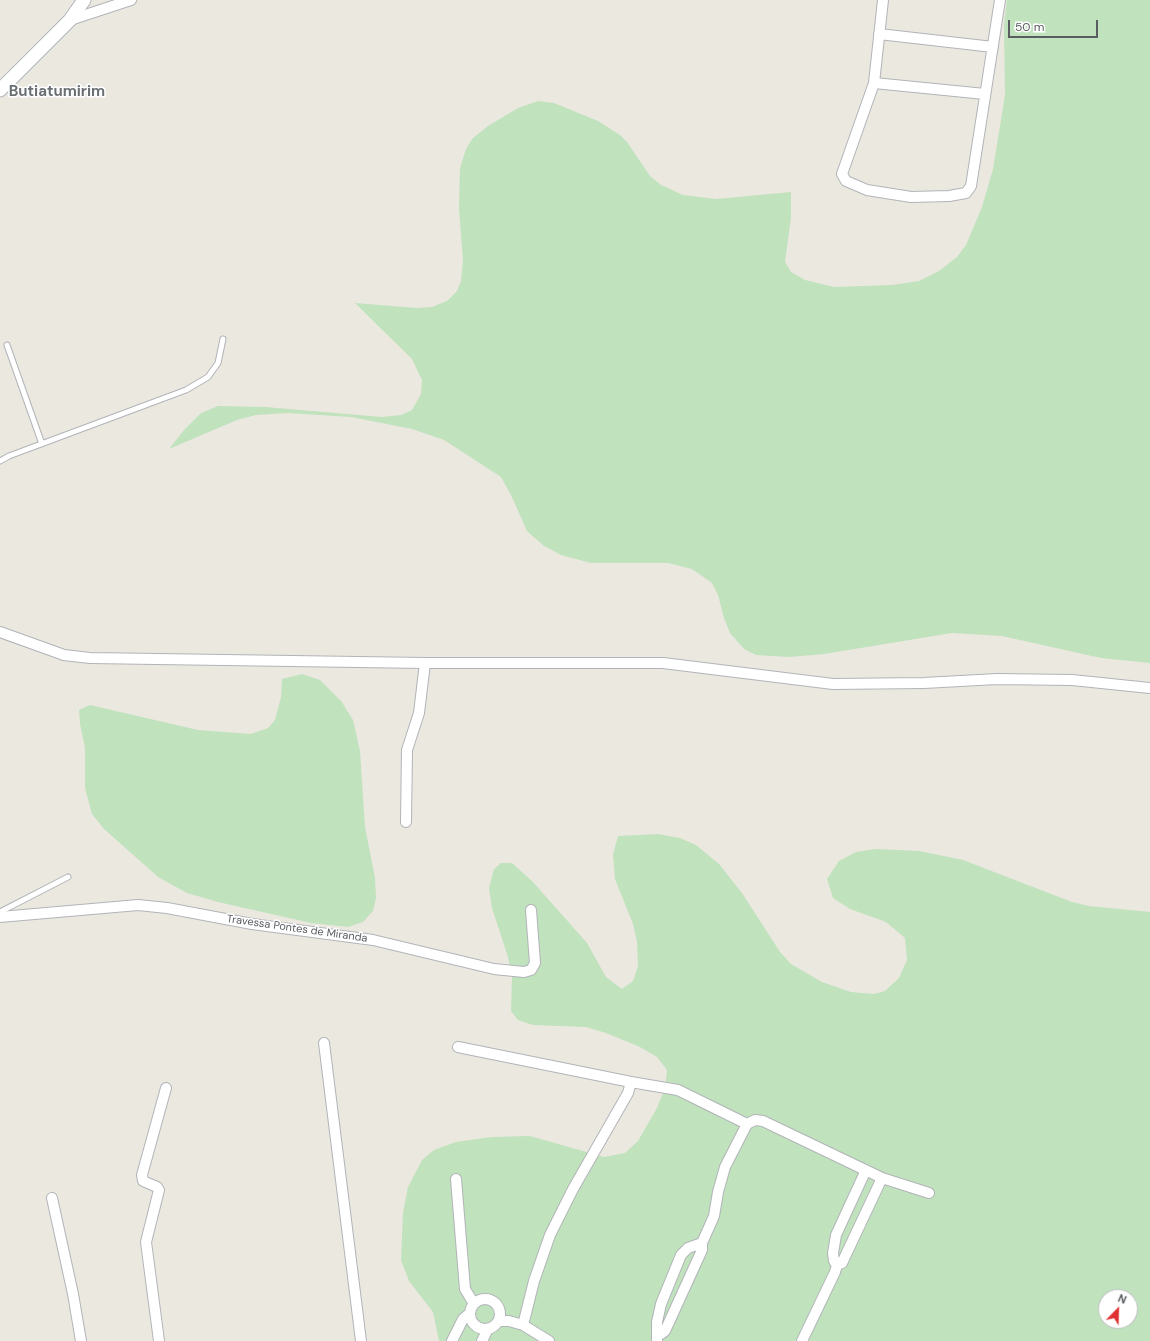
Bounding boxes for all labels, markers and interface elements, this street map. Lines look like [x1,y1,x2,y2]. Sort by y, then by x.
scale bar [1010,12,1100,38]
text: 50 m [1015,19,1044,35]
district label: Butiatumirim [9,83,105,101]
street label: Travessa Pontes de Miranda [226,913,368,945]
north arrow [1098,1289,1138,1329]
text: N [1116,1291,1129,1307]

